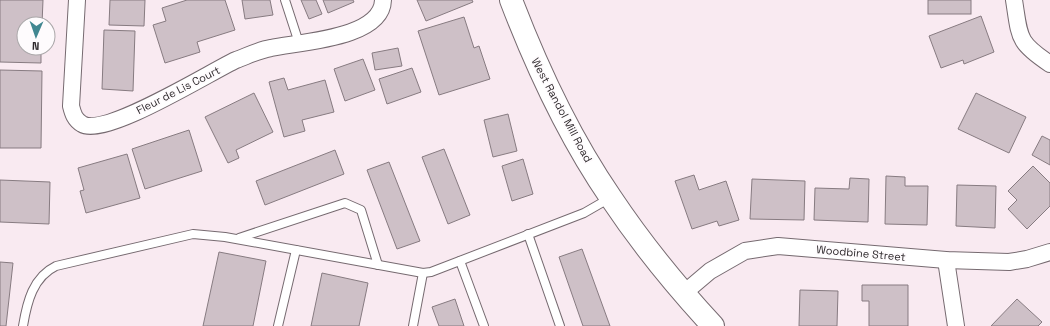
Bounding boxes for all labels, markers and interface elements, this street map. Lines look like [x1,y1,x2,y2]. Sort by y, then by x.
north arrow [16,16,56,56]
text: N [32,39,40,53]
street label: West Randol Mill Road [528,55,596,165]
street label: Fleur de Lis Court [134,63,222,117]
street label: Woodbine Street [816,242,906,264]

